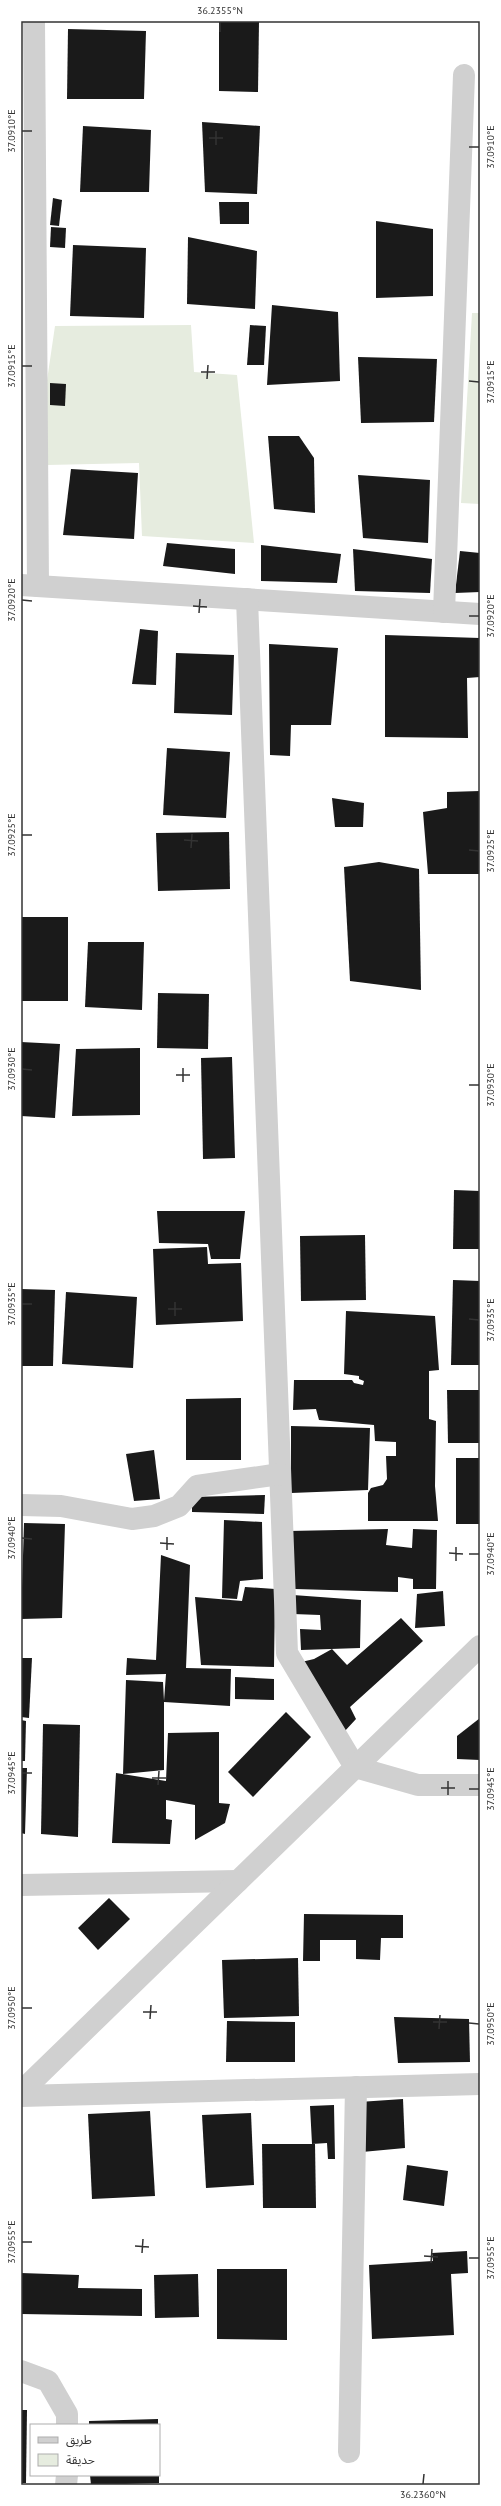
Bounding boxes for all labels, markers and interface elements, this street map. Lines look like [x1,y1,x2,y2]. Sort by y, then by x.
text: 36.2355°N [197,4,243,17]
text: 37.0910°E [5,109,18,153]
text: 37.0910°E [484,125,497,169]
text: 37.0915°E [5,344,18,388]
text: 37.0915°E [484,360,497,404]
text: 37.0920°E [5,578,18,622]
text: 37.0920°E [484,594,497,638]
text: 37.0925°E [5,813,18,857]
text: 37.0925°E [484,829,497,873]
text: 37.0930°E [5,1047,18,1091]
text: 37.0930°E [484,1063,497,1107]
text: 37.0935°E [5,1282,18,1326]
text: 37.0935°E [484,1298,497,1342]
text: 37.0940°E [5,1516,18,1560]
text: 37.0940°E [484,1532,497,1576]
text: 37.0945°E [5,1751,18,1795]
text: 37.0945°E [484,1767,497,1811]
text: 37.0950°E [5,1986,18,2030]
text: 37.0950°E [484,2002,497,2046]
text: 37.0955°E [5,2220,18,2264]
text: 37.0955°E [484,2236,497,2280]
legend [30,2424,160,2476]
text: طريق [66,2432,92,2448]
text: حديقة [66,2452,95,2467]
text: 36.2360°N [400,2488,446,2501]

